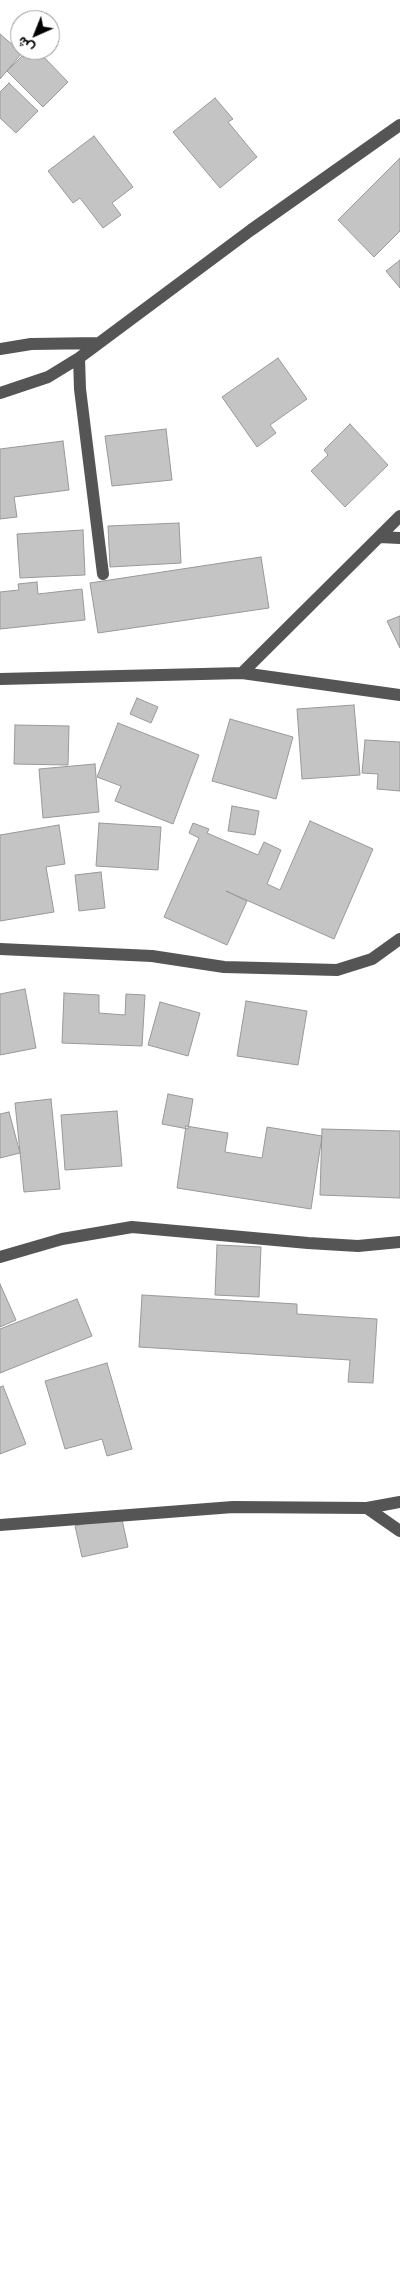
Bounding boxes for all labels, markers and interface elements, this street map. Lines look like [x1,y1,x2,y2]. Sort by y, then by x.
north arrow [10,10,60,60]
text: ش [13,33,37,57]

